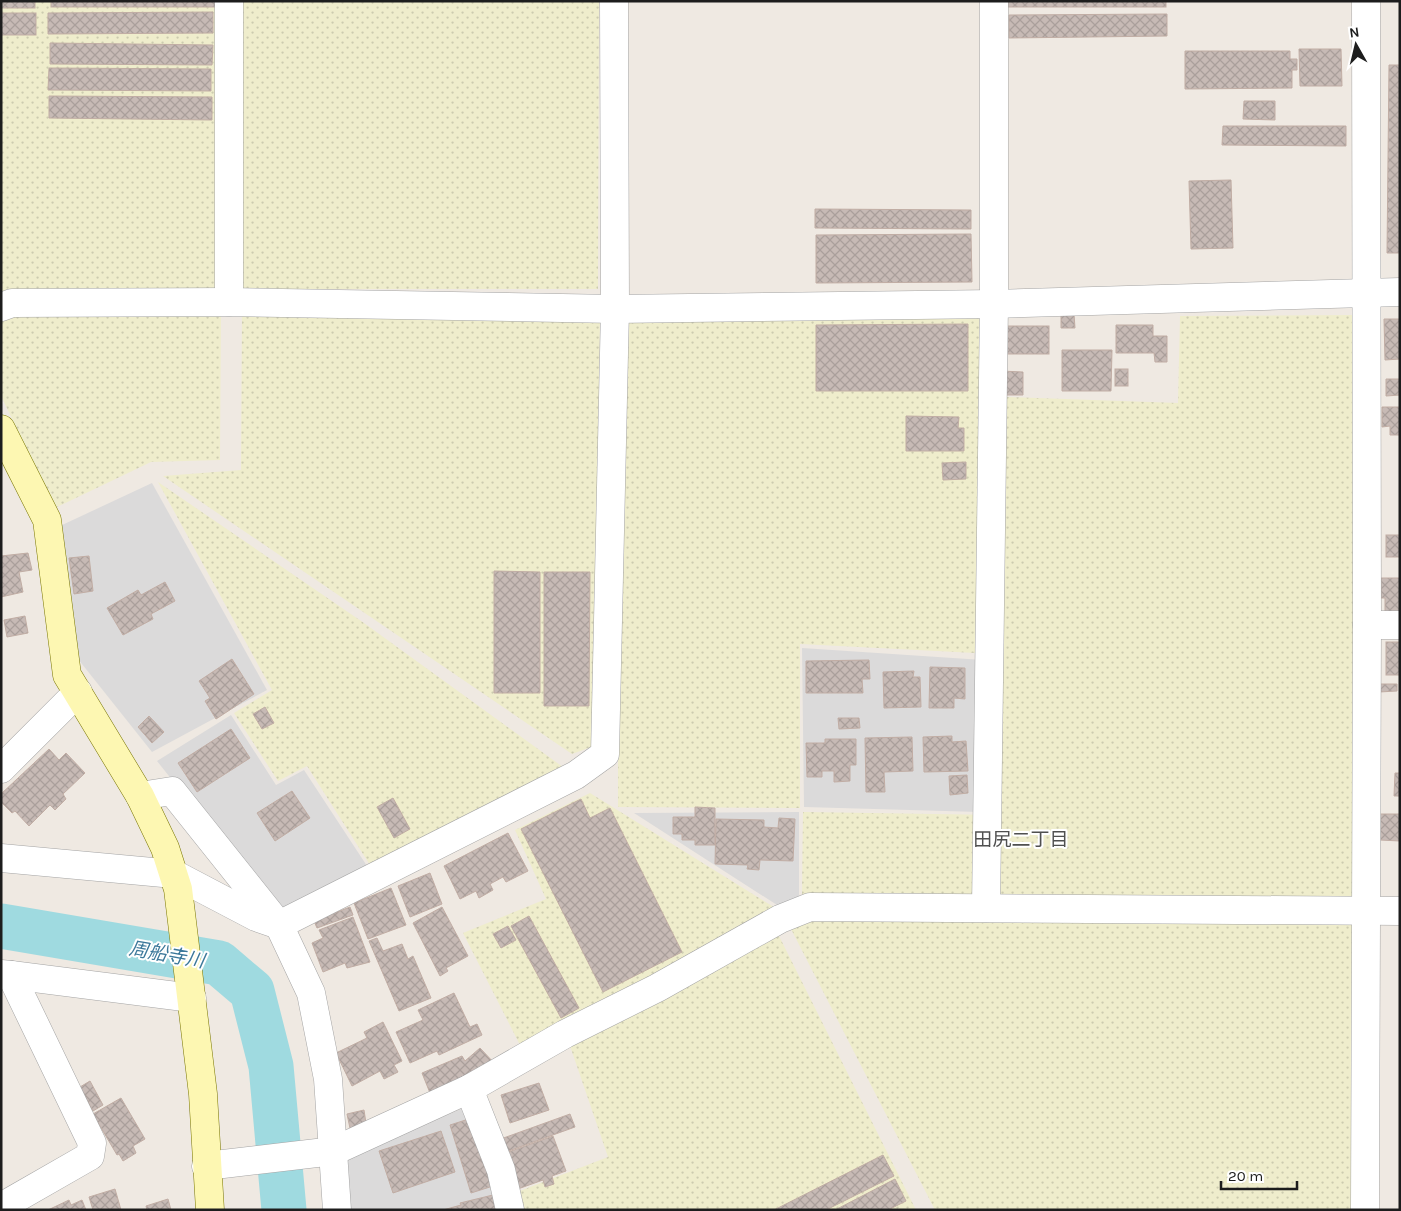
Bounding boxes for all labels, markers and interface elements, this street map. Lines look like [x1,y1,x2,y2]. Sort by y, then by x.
north arrow [1331,20,1381,70]
text: N [1348,24,1360,42]
district label: 田尻二丁目 [973,829,1069,851]
water label: 周船寺川 [127,938,208,973]
scale bar [1221,1158,1297,1190]
text: 20 m [1228,1167,1263,1185]

